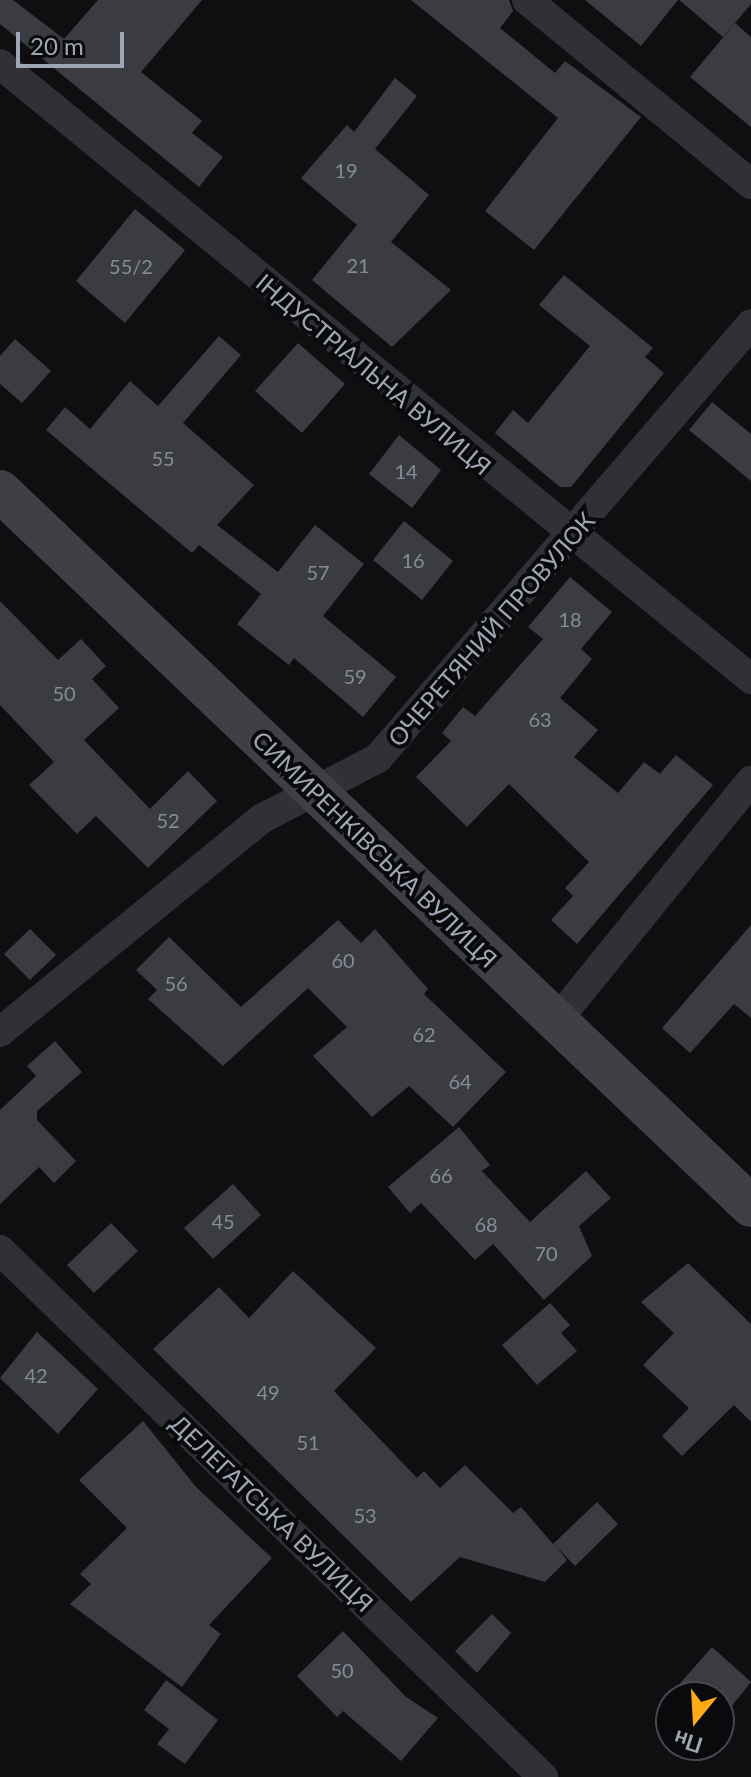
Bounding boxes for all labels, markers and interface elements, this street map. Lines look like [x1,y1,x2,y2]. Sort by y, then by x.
scale bar [20,16,128,66]
text: 20 m [30,31,84,60]
house number: 19 [334,158,358,182]
house number: 21 [346,253,370,277]
house number: 55/2 [109,254,153,278]
street label: ІНДУСТРІАЛЬНА ВУЛИЦЯ [251,267,497,481]
house number: 55 [151,446,175,470]
house number: 14 [394,459,418,483]
street label: ОЧЕРЕТЯНИЙ ПРОВУЛОК [382,506,600,752]
house number: 16 [401,548,425,572]
house number: 57 [306,560,330,584]
house number: 18 [558,607,582,631]
house number: 59 [343,664,367,688]
house number: 50 [52,681,76,705]
house number: 63 [528,707,552,731]
street label: СИМИРЕНКІВСЬКА ВУЛИЦЯ [247,725,503,973]
house number: 52 [156,808,180,832]
house number: 60 [331,948,355,972]
house number: 56 [164,971,188,995]
house number: 62 [412,1022,436,1046]
house number: 64 [448,1069,472,1093]
house number: 66 [429,1163,453,1187]
house number: 45 [211,1209,235,1233]
house number: 68 [474,1212,498,1236]
house number: 70 [534,1241,558,1265]
house number: 42 [24,1363,48,1387]
house number: 49 [256,1380,280,1404]
street label: ДЕЛЕГАТСЬКА ВУЛИЦЯ [165,1409,379,1617]
house number: 51 [296,1430,320,1454]
house number: 53 [353,1503,377,1527]
house number: 50 [330,1658,354,1682]
north arrow [655,1681,735,1761]
text: Пн [670,1725,706,1760]

